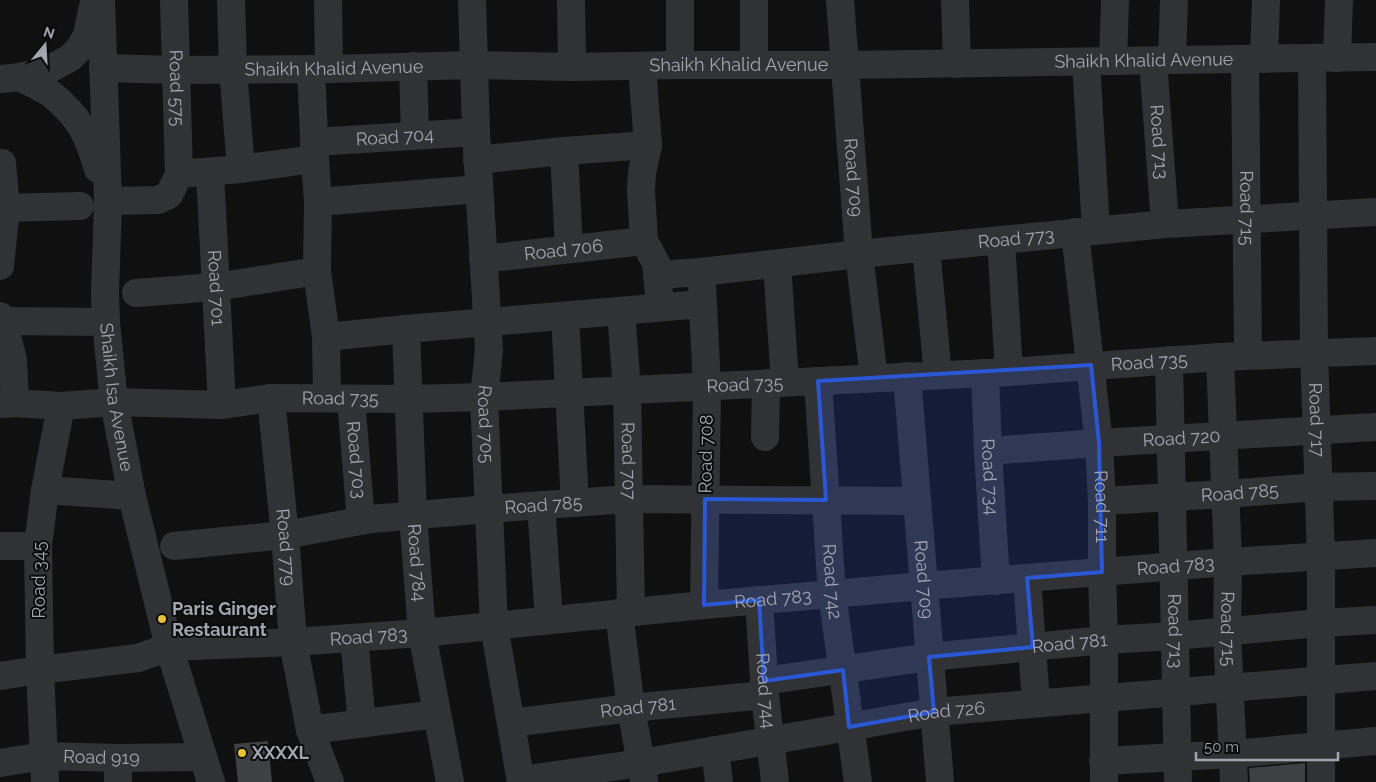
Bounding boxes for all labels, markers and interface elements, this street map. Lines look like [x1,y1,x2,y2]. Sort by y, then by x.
north arrow [20,20,70,70]
text: N [41,23,57,42]
street label: Shaikh Khalid Avenue [1054,48,1234,72]
street label: Road 575 [165,49,189,127]
street label: Shaikh Khalid Avenue [649,54,829,76]
street label: Shaikh Khalid Avenue [244,55,424,80]
street label: Road 713 [1146,104,1173,180]
street label: Road 704 [355,124,435,149]
street label: Road 709 [840,137,867,218]
street label: Road 715 [1236,170,1258,246]
street label: Road 773 [977,224,1055,252]
street label: Road 706 [523,235,604,264]
street label: Road 701 [204,249,229,327]
street label: Shaikh Isa Avenue [96,322,138,473]
street label: Road 735 [1110,348,1188,375]
street label: Road 735 [706,372,784,396]
street label: Road 717 [1305,382,1329,458]
street label: Road 705 [474,384,498,464]
street label: Road 735 [302,387,379,409]
street label: Road 708 [694,414,717,494]
street label: Road 703 [343,420,370,499]
street label: Road 707 [618,422,640,500]
street label: Road 720 [1142,425,1221,450]
street label: Road 734 [978,438,1003,516]
street label: Road 711 [1090,470,1113,543]
street label: Road 785 [1200,479,1280,505]
street label: Road 785 [504,491,583,518]
street label: Road 779 [272,508,300,587]
street label: Road 784 [404,523,431,603]
street label: Road 709 [910,539,938,619]
street label: Road 345 [28,541,49,619]
street label: Road 742 [819,543,846,621]
street label: Road 783 [1136,552,1215,579]
street label: Road 783 [733,585,812,612]
street label: Road 715 [1217,591,1240,667]
street label: Road 713 [1164,593,1187,669]
place label: Paris Ginger Restaurant [172,598,276,640]
marker: Paris Ginger Restaurant [156,613,168,625]
street label: Road 783 [329,623,408,649]
street label: Road 781 [1031,629,1109,657]
street label: Road 744 [752,652,780,730]
street label: Road 781 [599,693,677,722]
street label: Road 726 [906,697,986,726]
scale bar [1196,730,1338,762]
text: 50 m [1204,738,1239,756]
place label: XXXXL [251,742,310,763]
street label: Road 919 [63,746,140,768]
marker: XXXXL [236,747,248,759]

